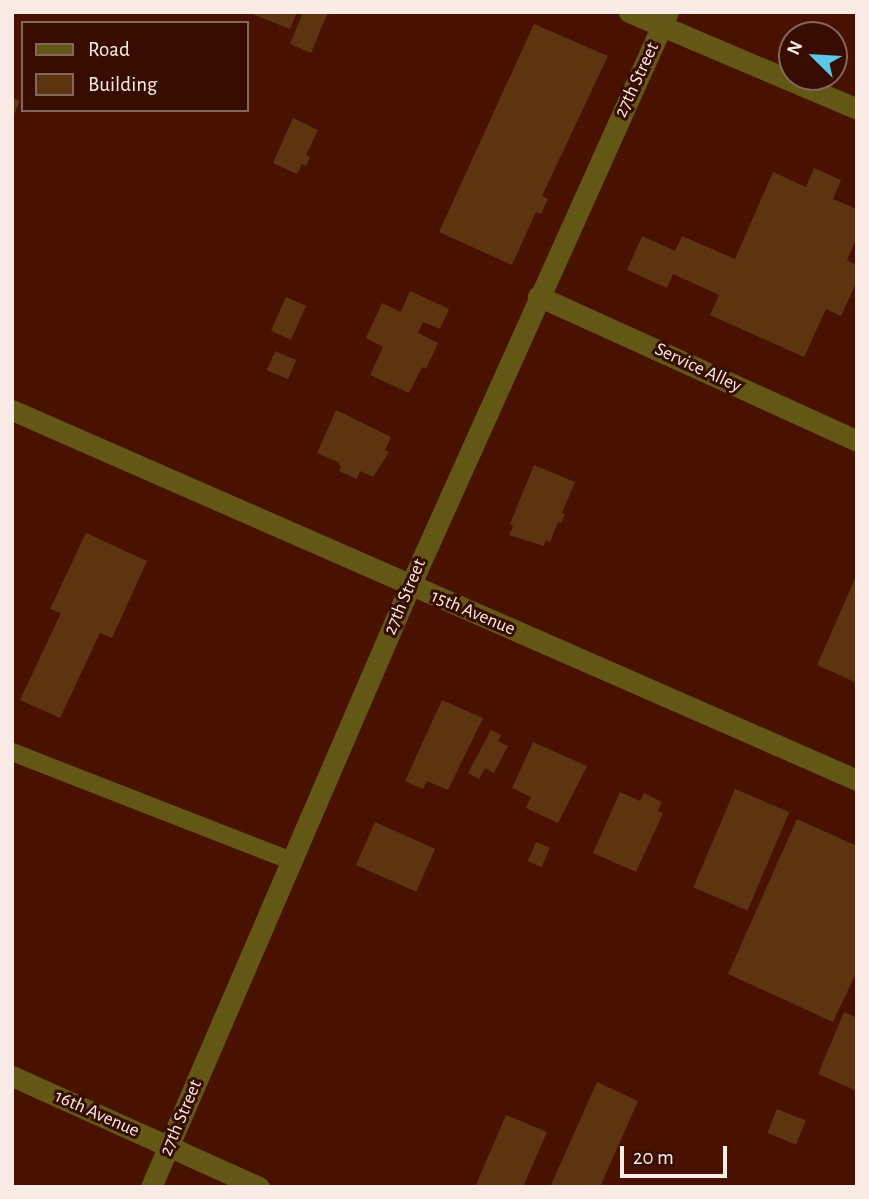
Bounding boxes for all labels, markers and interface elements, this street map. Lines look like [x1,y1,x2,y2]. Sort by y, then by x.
legend [21,21,248,112]
north arrow [778,21,848,91]
text: N [784,38,807,58]
text: Road [88,39,130,60]
street label: 27th Street [610,39,664,121]
text: Building [88,74,157,95]
street label: Service Alley [651,338,745,398]
street label: 27th Street [379,556,431,638]
street label: 15th Avenue [428,585,518,641]
street label: 27th Street [155,1077,207,1159]
street label: 16th Avenue [51,1085,143,1143]
scale bar [624,1132,731,1176]
text: 20 m [633,1147,674,1168]

